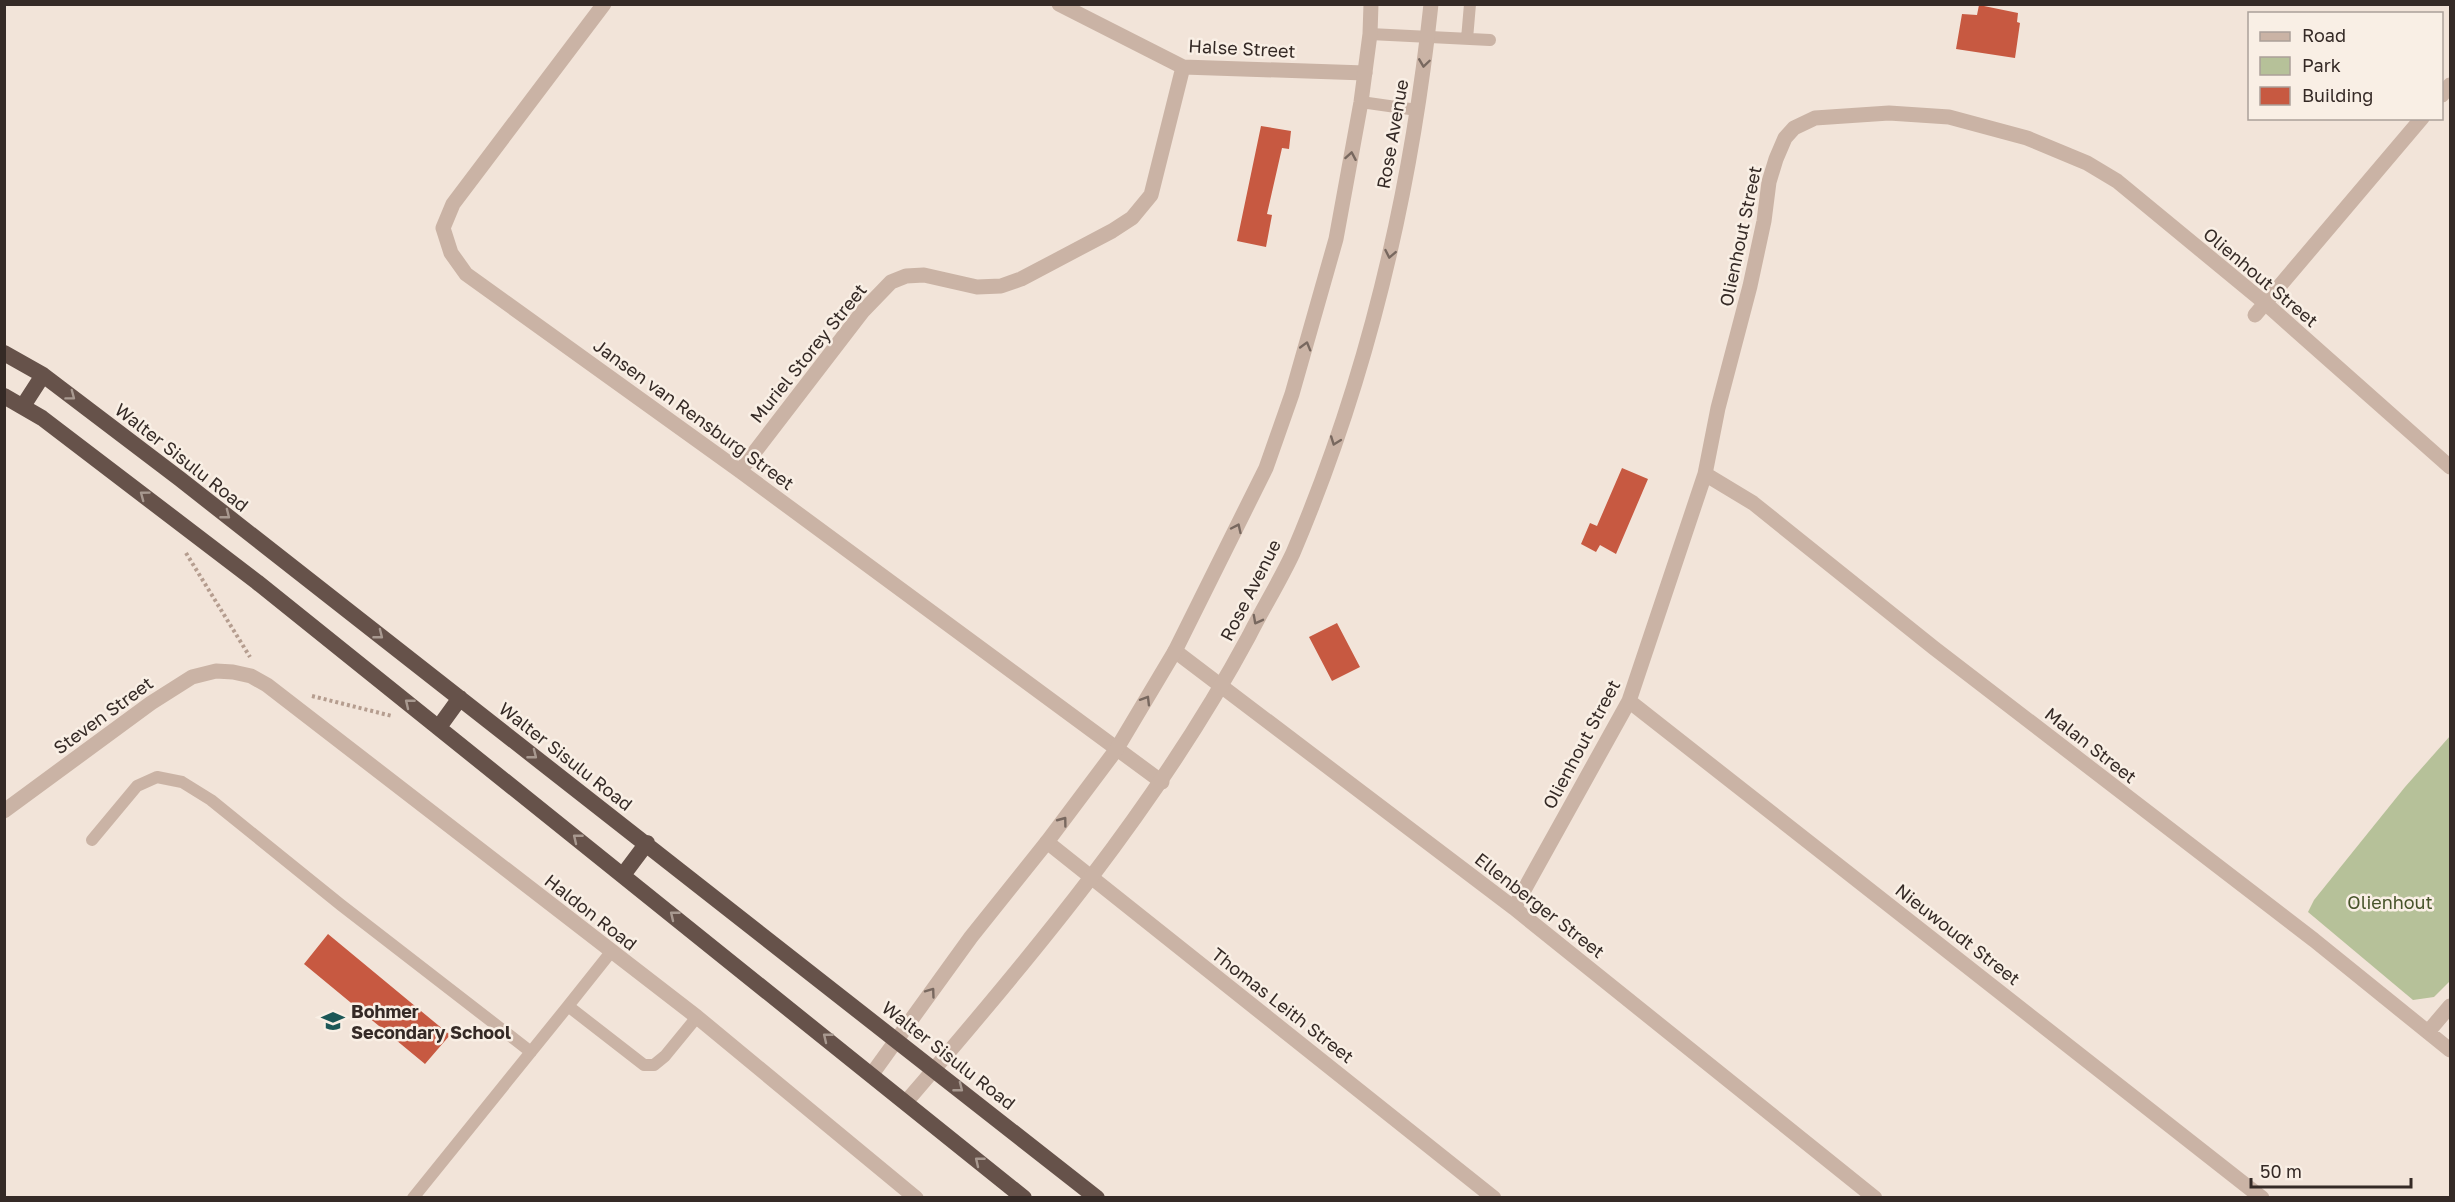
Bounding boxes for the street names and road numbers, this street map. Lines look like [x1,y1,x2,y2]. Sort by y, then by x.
street label: Halse Street [1188,34,1296,62]
street label: Rose Avenue [1372,77,1412,191]
street label: Olienhout Street [1714,164,1766,308]
street label: Olienhout Street [2199,223,2323,331]
street label: Muriel Storey Street [745,279,871,427]
street label: Jansen van Rensburg Street [589,334,799,494]
street label: Walter Sisulu Road [111,398,253,516]
street label: Rose Avenue [1215,536,1285,644]
street label: Steven Street [49,672,157,758]
street label: Olienhout Street [1538,676,1624,812]
street label: Walter Sisulu Road [495,697,637,815]
street label: Malan Street [2041,702,2141,788]
street label: Ellenberger Street [1471,848,1609,962]
street label: Haldon Road [540,869,642,955]
street label: Nieuwoudt Street [1891,879,2025,989]
street label: Thomas Leith Street [1207,943,1359,1067]
street label: Walter Sisulu Road [878,996,1020,1114]

